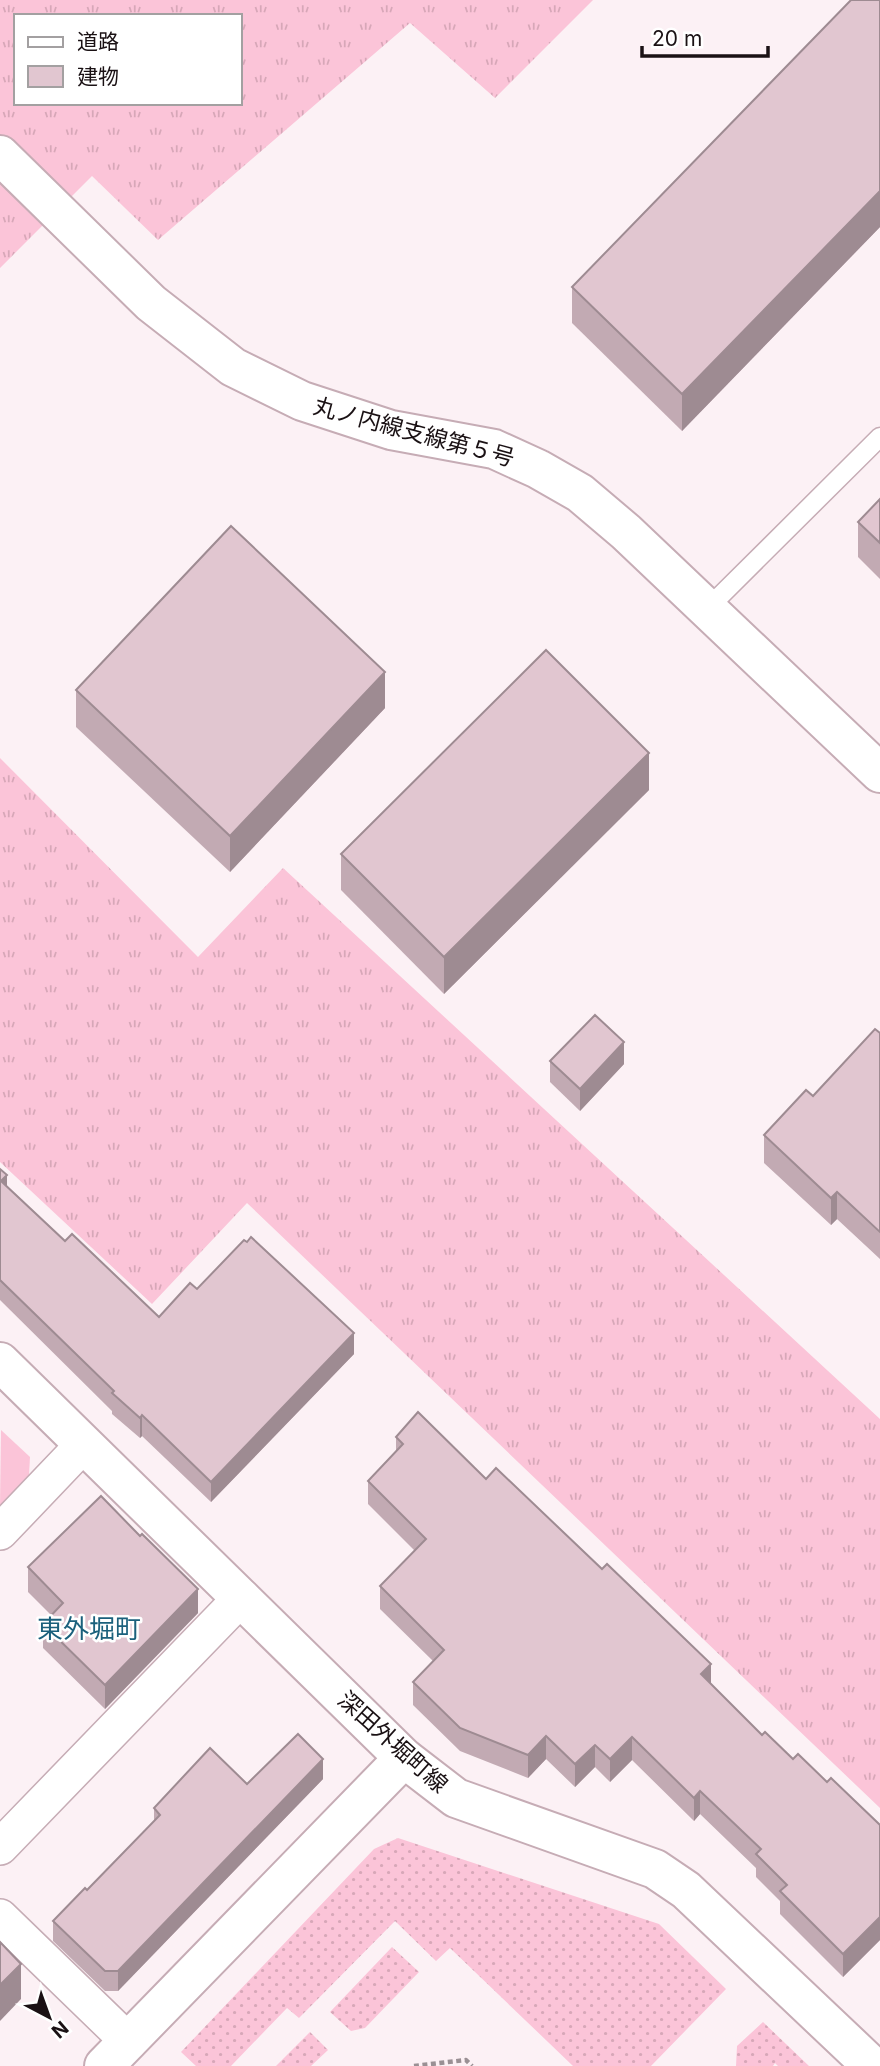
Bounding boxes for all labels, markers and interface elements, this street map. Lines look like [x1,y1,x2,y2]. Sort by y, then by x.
legend [14,14,242,105]
scale bar [642,14,768,58]
text: 20 m [652,26,702,51]
text: 道路 [77,29,119,54]
text: 建物 [77,64,119,89]
street label: 丸ノ内線支線第５号 [310,392,518,472]
district label: 東外堀町 [37,1613,141,1644]
street label: 深田外堀町線 [332,1685,454,1799]
north arrow [14,1982,84,2052]
text: N [47,2016,73,2043]

